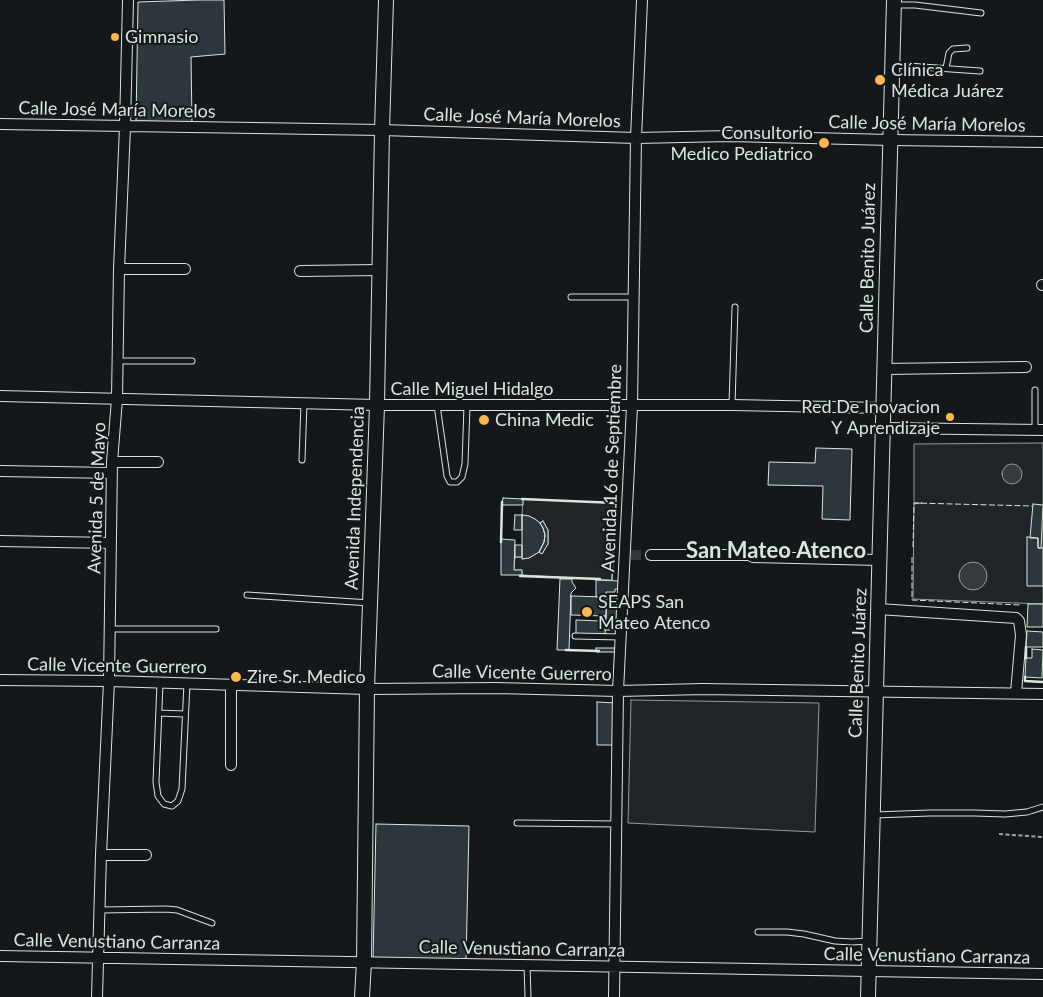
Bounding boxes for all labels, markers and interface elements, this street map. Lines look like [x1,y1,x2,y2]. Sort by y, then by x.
place label: Gimnasio [125,26,199,48]
marker: Gimnasio [109,31,121,43]
place label: Clínica Médica Juárez [891,59,1004,102]
marker: Clínica Médica Juárez [873,73,887,87]
street label: Calle José María Morelos [18,97,216,123]
street label: Calle José María Morelos [423,104,621,132]
street label: Calle José María Morelos [828,111,1026,137]
place label: Consultorio Medico Pediatrico [670,122,813,164]
marker: Consultorio Medico Pediatrico [817,136,831,150]
street label: Calle Benito Juárez [856,183,880,333]
street label: Avenida 16 de Septiembre [598,364,626,572]
street label: Calle Miguel Hidalgo [391,378,553,400]
place label: Red De Inovacion Y Aprendizaje [801,396,940,438]
street label: Avenida Independencia [341,406,369,590]
place label: China Medic [495,409,594,431]
marker: Red De Inovacion Y Aprendizaje [944,411,956,423]
marker: China Medic [477,413,491,427]
street label: Avenida 5 de Mayo [84,422,110,574]
district label: San Mateo Atenco [686,538,866,564]
street label: Calle Benito Juárez [845,588,871,738]
place label: SEAPS San Mateo Atenco [598,591,710,634]
marker: SEAPS San Mateo Atenco [580,605,594,619]
street label: Calle Vicente Guerrero [27,654,207,678]
street label: Calle Vicente Guerrero [432,661,612,685]
place label: Zire Sr. Medico [247,666,366,688]
marker: Zire Sr. Medico [229,670,243,684]
street label: Calle Venustiano Carranza [13,929,221,955]
street label: Calle Venustiano Carranza [418,936,626,962]
street label: Calle Venustiano Carranza [823,943,1031,969]

